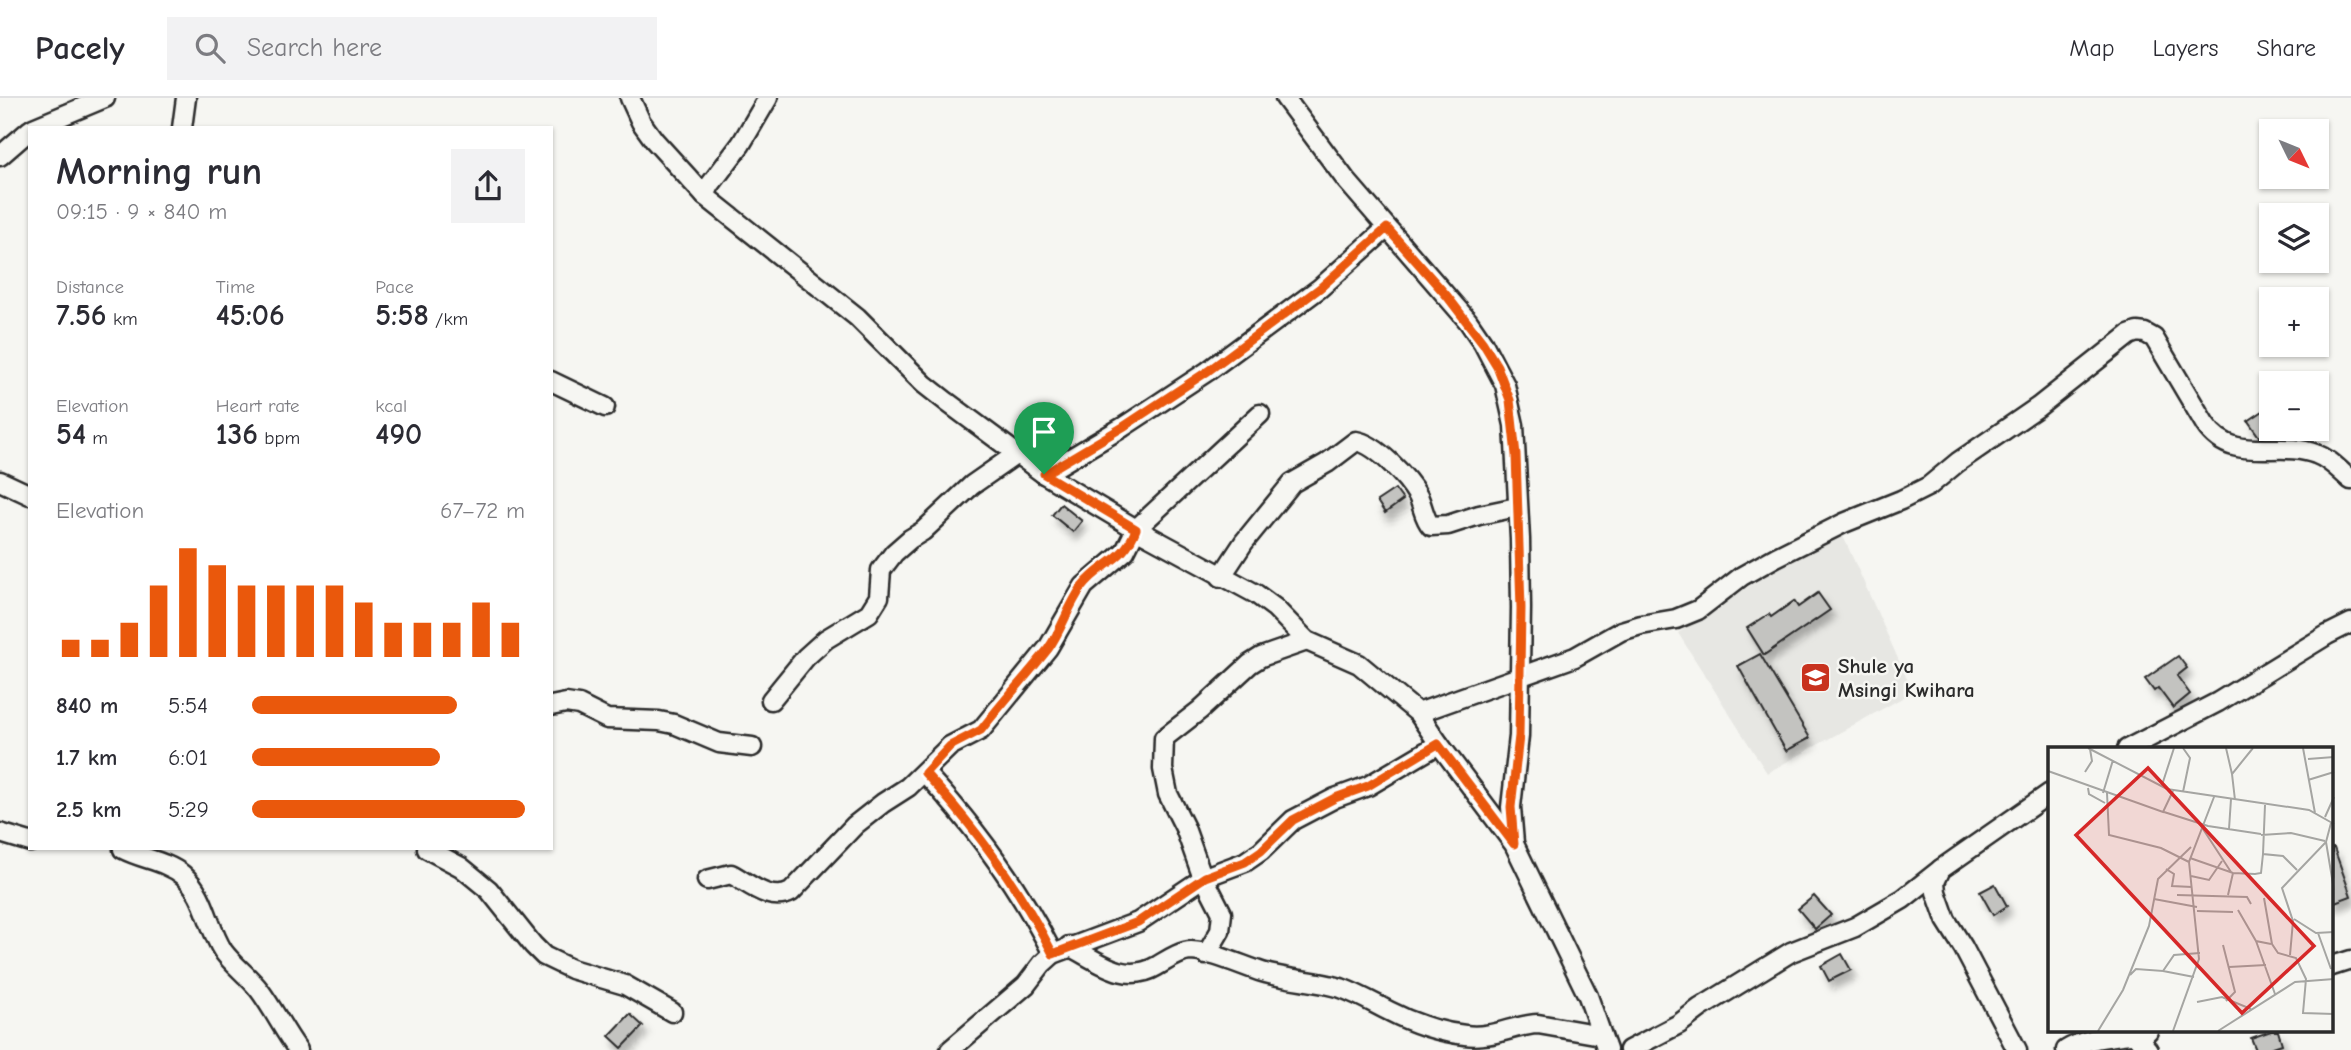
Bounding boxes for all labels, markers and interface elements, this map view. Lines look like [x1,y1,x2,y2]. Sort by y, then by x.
search box [167,17,657,80]
text: Pacely [35,29,125,67]
icon: search [191,29,229,67]
text: Search here [247,33,382,63]
text: Map [2069,34,2115,62]
text: Layers [2153,34,2218,62]
text: Share [2256,34,2316,62]
north arrow [2259,119,2329,189]
map controls [2259,119,2329,441]
button: share [451,149,525,223]
text: Morning run [56,150,262,194]
text: 09:15 · 9 × 840 m [56,198,227,225]
button: layers [2259,203,2329,273]
text: Distance [56,276,124,298]
text: Time [216,276,255,298]
text: Pace [375,276,414,298]
button: + [2259,287,2329,357]
text: 7.56 [56,298,107,333]
text: 45:06 [216,298,285,333]
text: 5:58 [375,298,429,333]
text: km [107,308,138,330]
text: /km [429,308,468,330]
button: − [2259,371,2329,441]
text: Elevation [56,395,129,417]
text: Heart rate [216,395,299,417]
text: kcal [375,395,407,417]
pin [1014,402,1074,474]
icon: arrive [1025,413,1063,451]
text: 54 [56,417,86,452]
text: 136 [216,417,258,452]
text: 490 [375,417,422,452]
text: m [86,427,108,449]
text: bpm [258,427,300,449]
text: Elevation [56,497,144,524]
text: 67–72 m [440,497,525,524]
place label: Shule ya Msingi Kwihara [1838,654,1975,702]
school or university icon: Shule ya Msingi Kwihara [1798,661,1832,695]
text: 840 m [56,692,118,719]
text: 5:54 [168,692,208,719]
text: 1.7 km [56,744,117,771]
text: 6:01 [168,744,208,771]
inset map [2048,747,2334,1032]
text: 2.5 km [56,796,122,823]
text: 5:29 [168,796,209,823]

